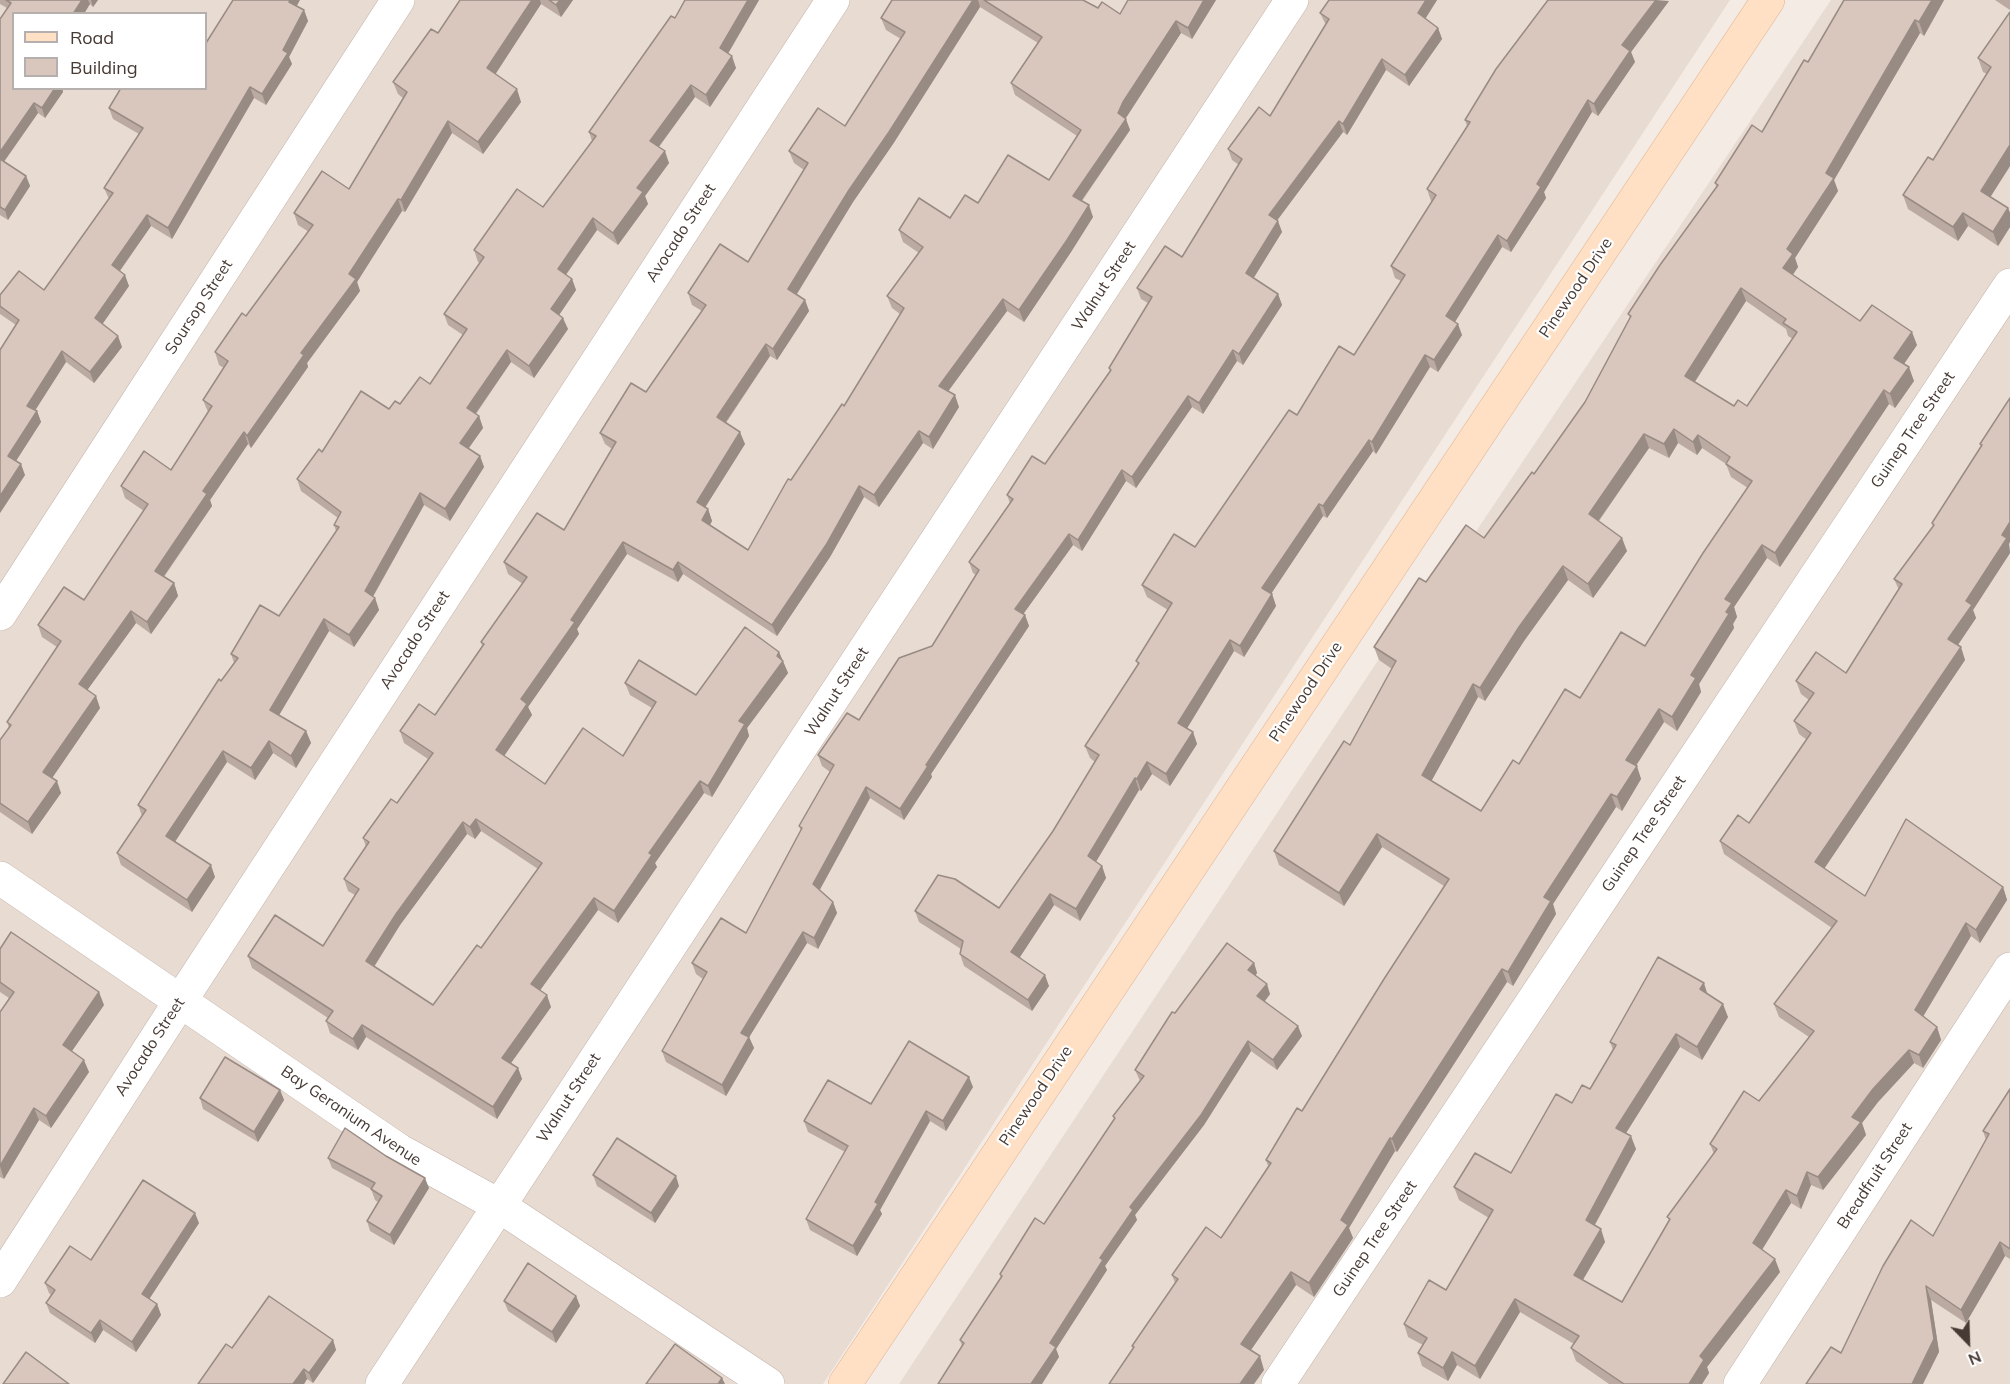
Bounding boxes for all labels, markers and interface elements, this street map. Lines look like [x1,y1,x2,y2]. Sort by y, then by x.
legend [12,12,207,90]
text: Road [70,26,114,49]
text: Building [70,56,138,79]
street label: Avocado Street [642,180,720,286]
street label: Pinewood Drive [1535,234,1617,342]
street label: Walnut Street [1068,238,1140,334]
street label: Soursop Street [161,256,237,358]
street label: Guinep Tree Street [1867,368,1959,492]
street label: Avocado Street [376,587,454,693]
street label: Pinewood Drive [1265,638,1347,746]
street label: Walnut Street [801,644,873,740]
street label: Guinep Tree Street [1598,772,1690,896]
street label: Avocado Street [111,994,189,1100]
street label: Pinewood Drive [995,1042,1077,1150]
street label: Walnut Street [533,1050,605,1146]
street label: Bay Geranium Avenue [277,1062,425,1170]
street label: Breadfruit Street [1834,1119,1916,1233]
street label: Guinep Tree Street [1329,1177,1421,1301]
north arrow [1938,1312,1998,1372]
text: N [1966,1347,1985,1370]

